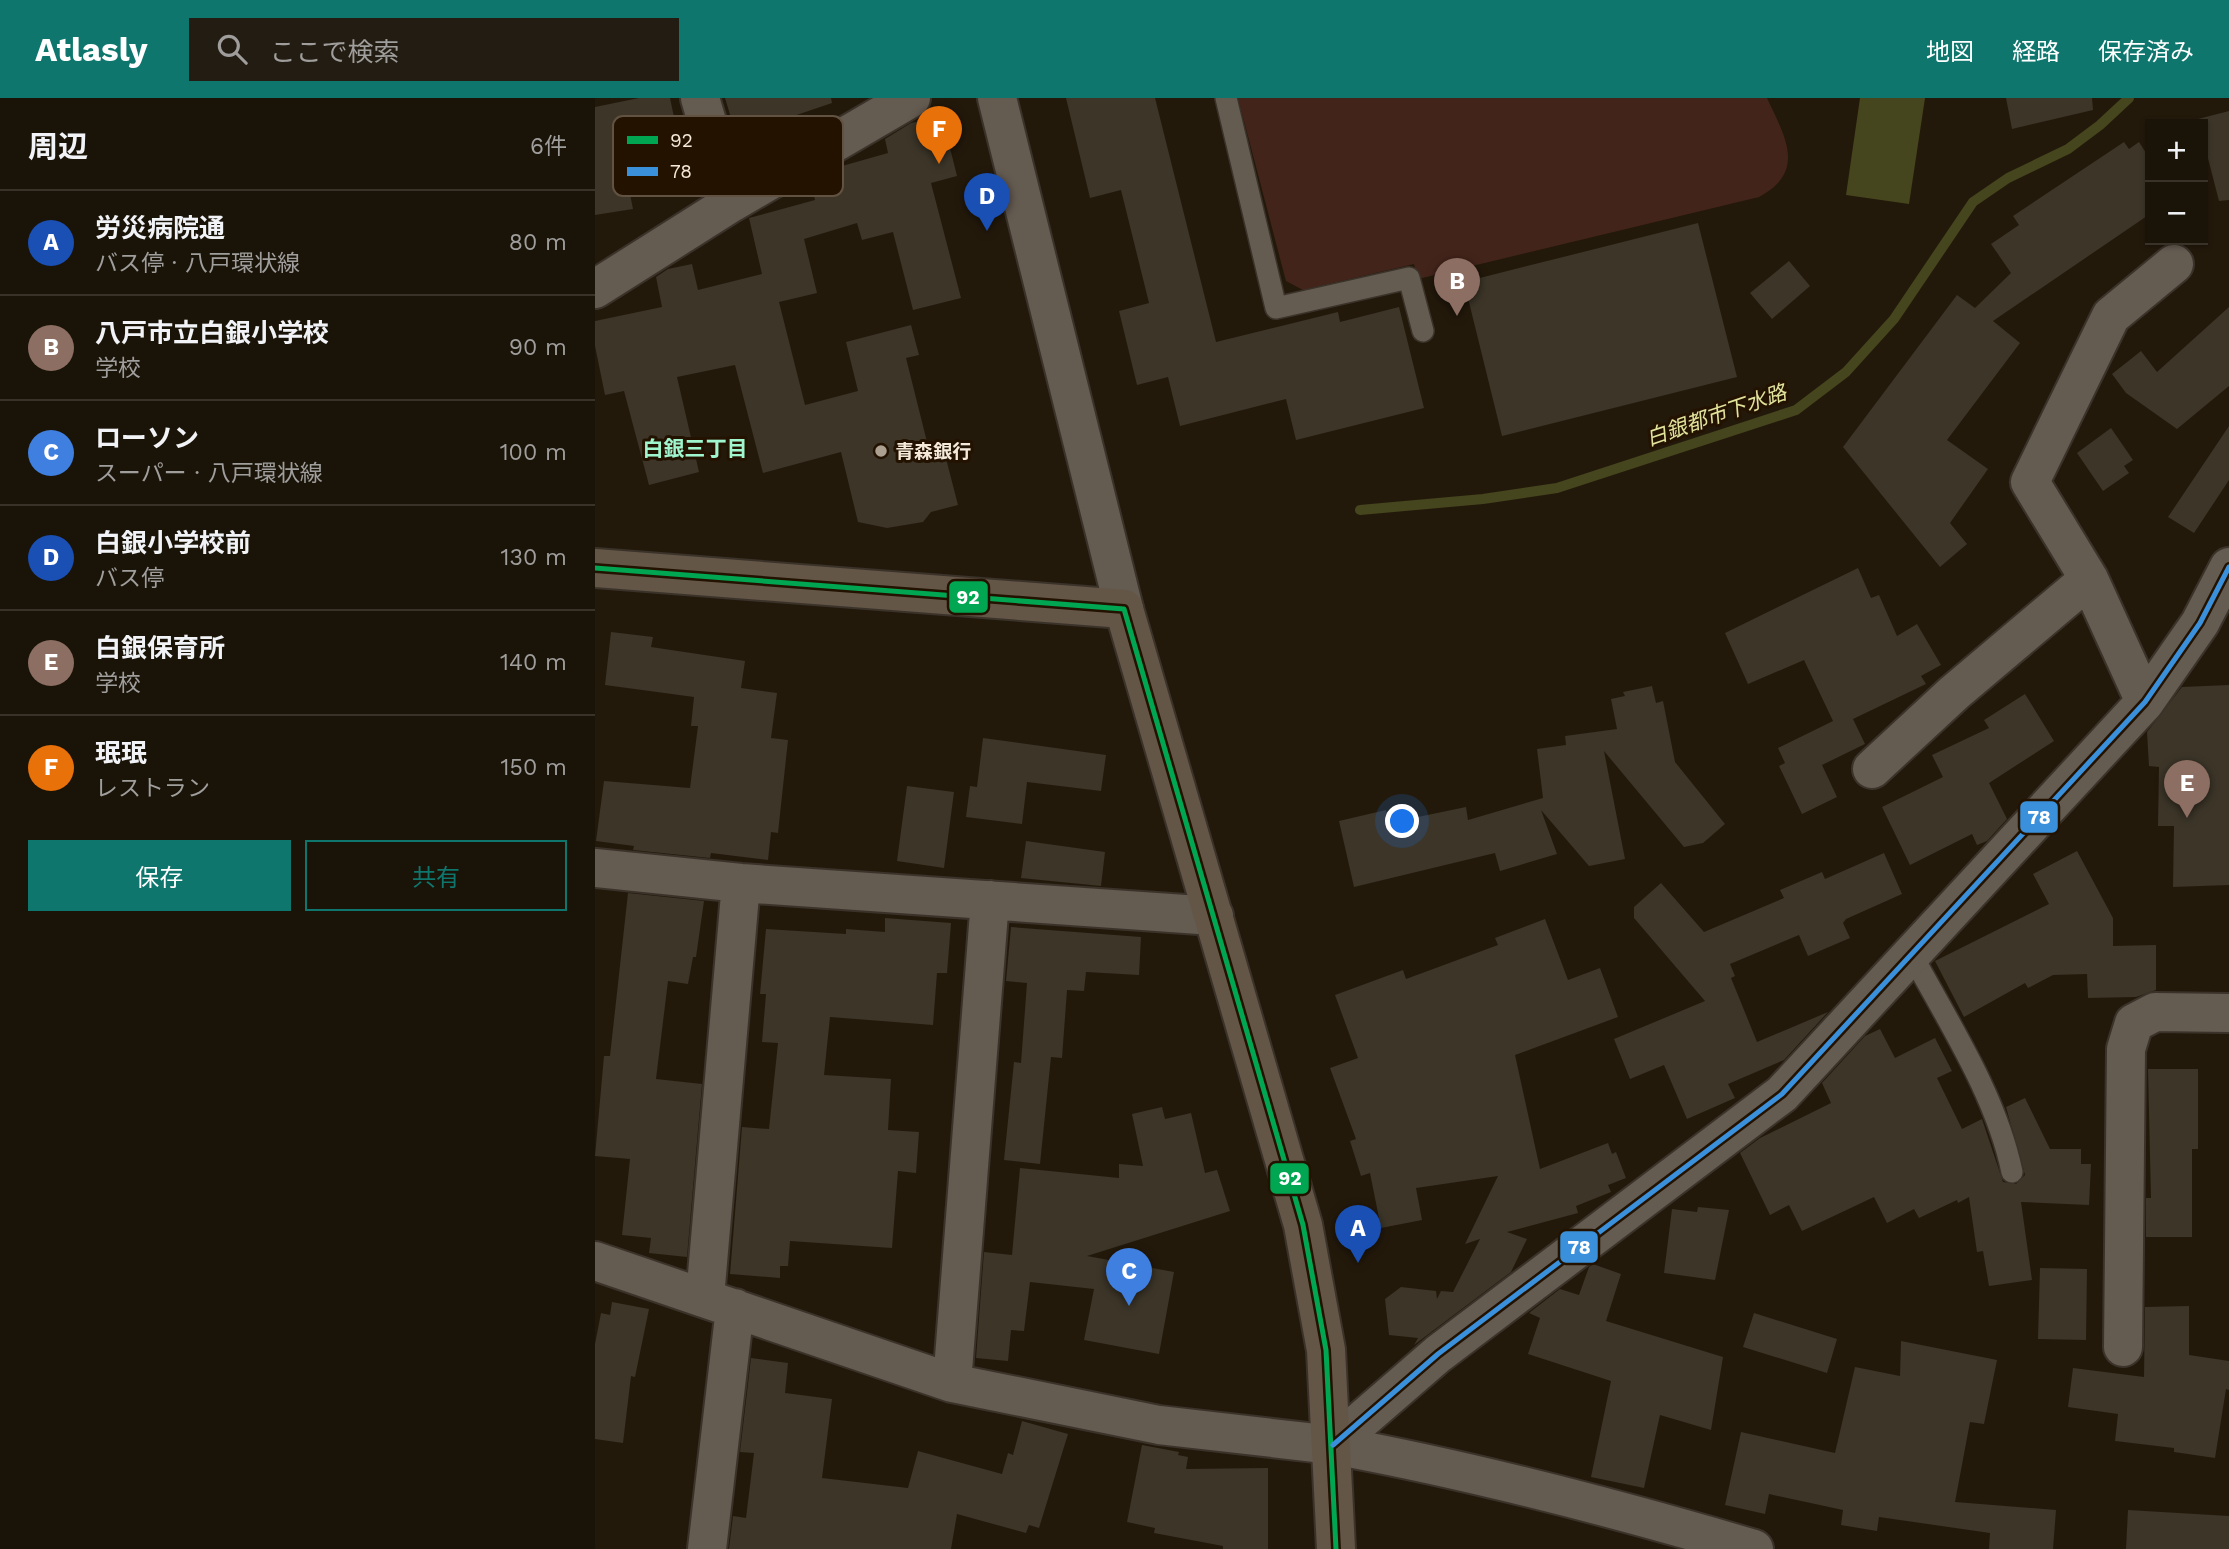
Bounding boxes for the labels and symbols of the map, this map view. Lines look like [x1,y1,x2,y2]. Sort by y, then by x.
pin: F [916,106,962,164]
legend [613,116,843,196]
text: 92 [670,129,693,152]
text: 78 [670,160,692,183]
pin: D [964,173,1010,231]
pin: B [1434,258,1480,316]
water label: 白銀都市下水路 [1642,379,1791,451]
district label: 白銀三丁目 [643,436,748,461]
place label: 青森銀行 [895,440,971,463]
marker: 青森銀行 [873,443,889,459]
line badge: 92 [948,580,989,614]
text: 92 [956,586,980,609]
pin: E [2164,760,2210,818]
line badge: 78 [2019,800,2059,834]
your location [1385,804,1419,838]
text: 78 [2027,806,2051,829]
line badge: 92 [1269,1162,1310,1195]
text: 92 [1278,1167,1302,1190]
pin: A [1335,1205,1381,1263]
line badge: 78 [1559,1230,1599,1264]
text: 78 [1567,1236,1591,1259]
pin: C [1106,1248,1152,1306]

